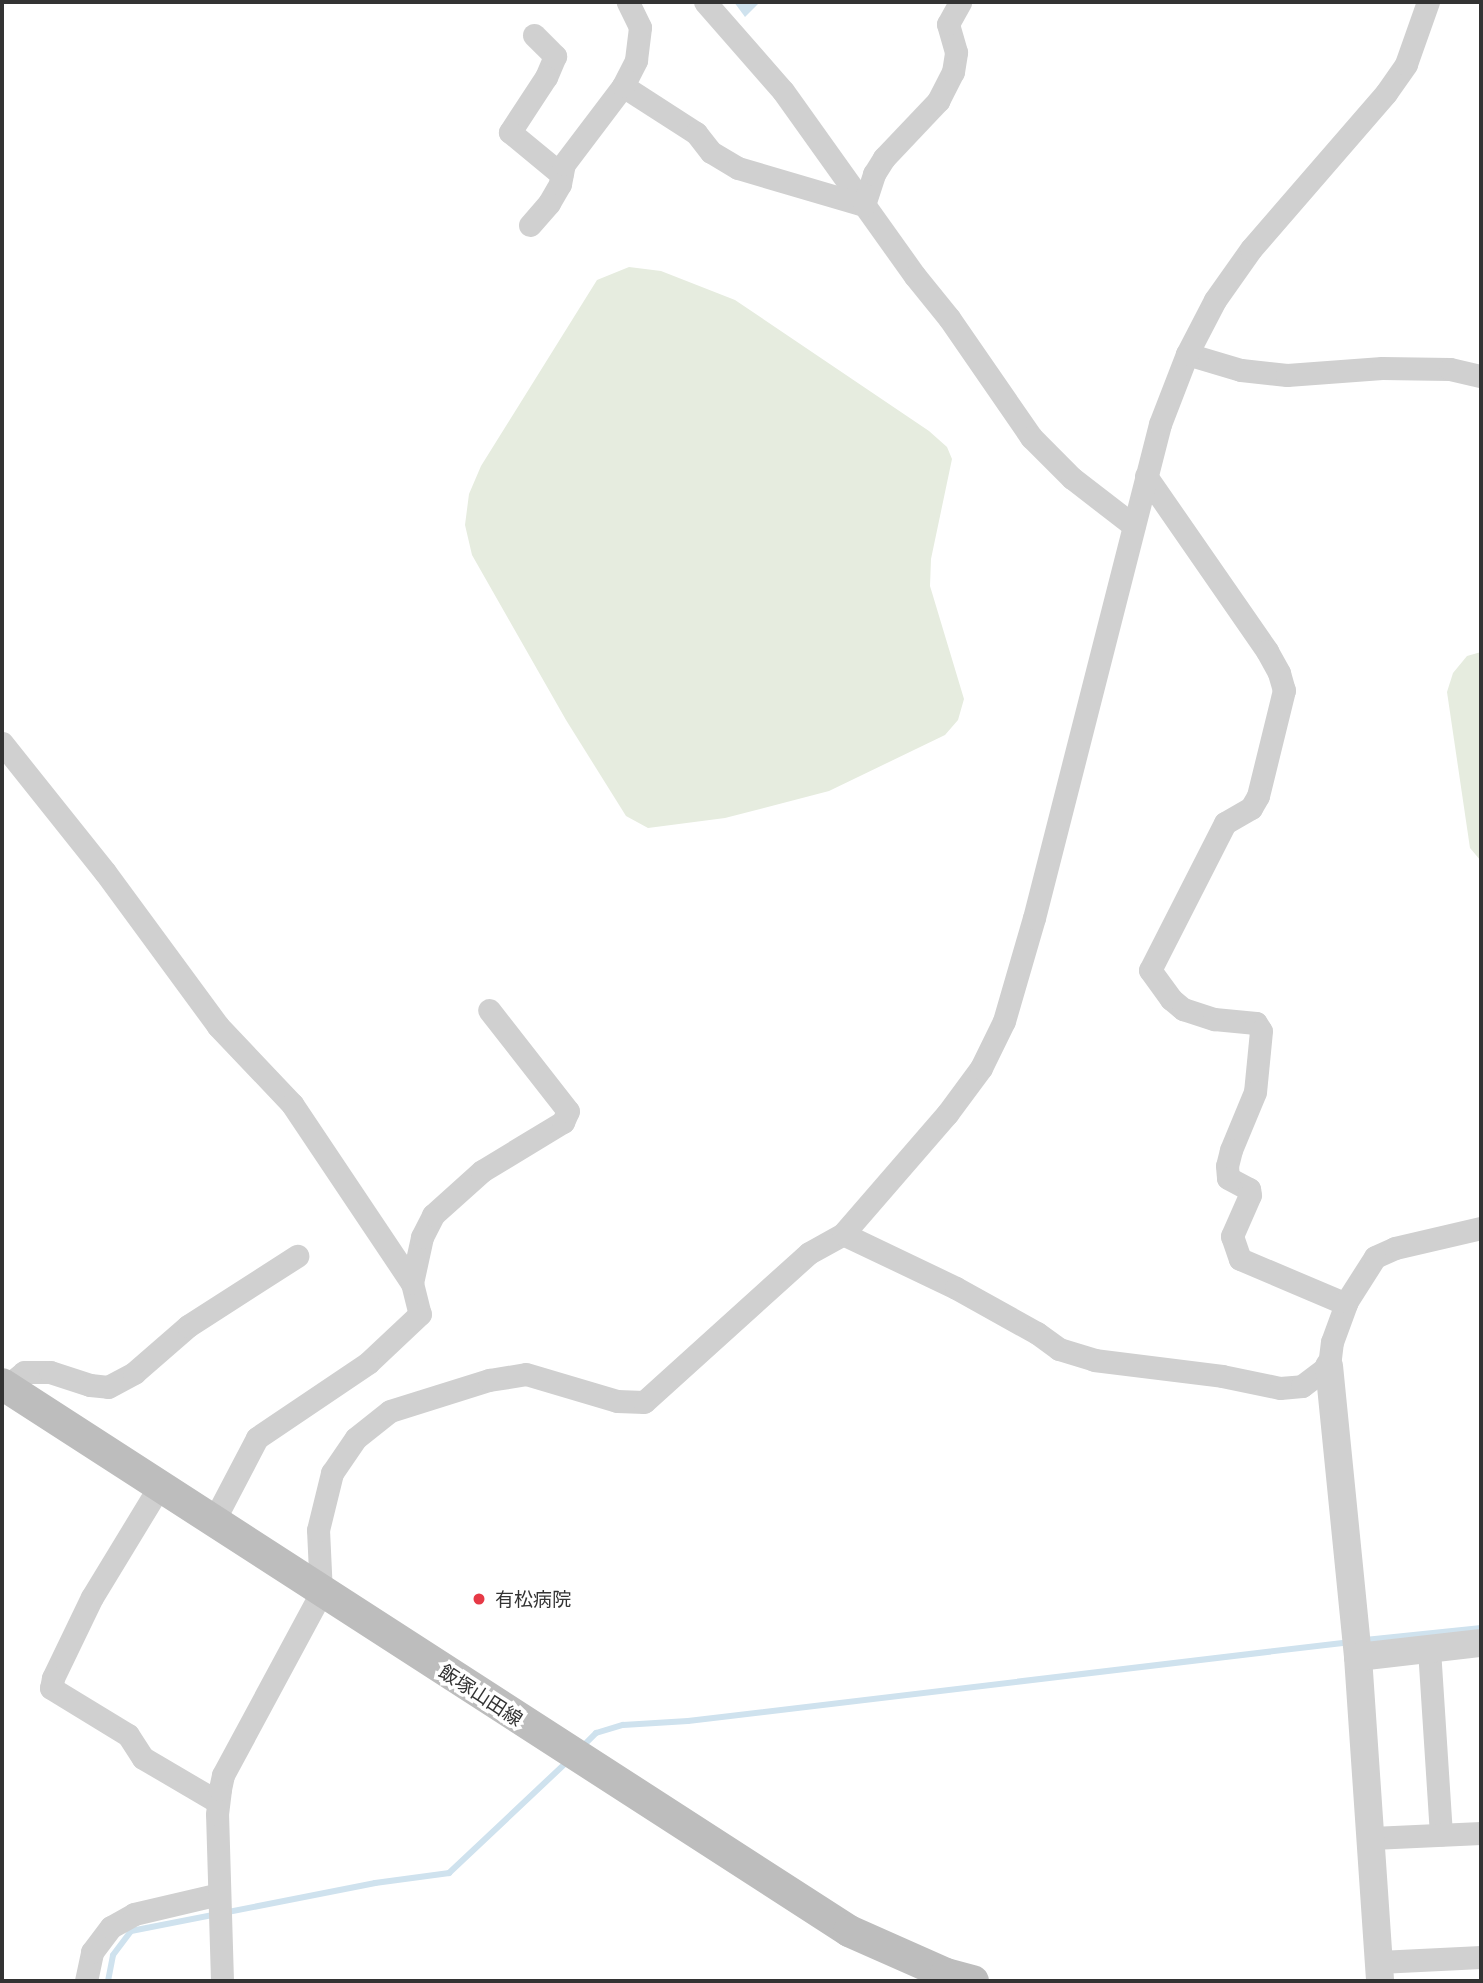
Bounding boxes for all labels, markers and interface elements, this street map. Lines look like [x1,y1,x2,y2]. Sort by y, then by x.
place label: 有松病院 [495,1588,571,1610]
marker: 有松病院 [469,1589,489,1609]
street label: 飯塚山田線 [435,1660,527,1730]

